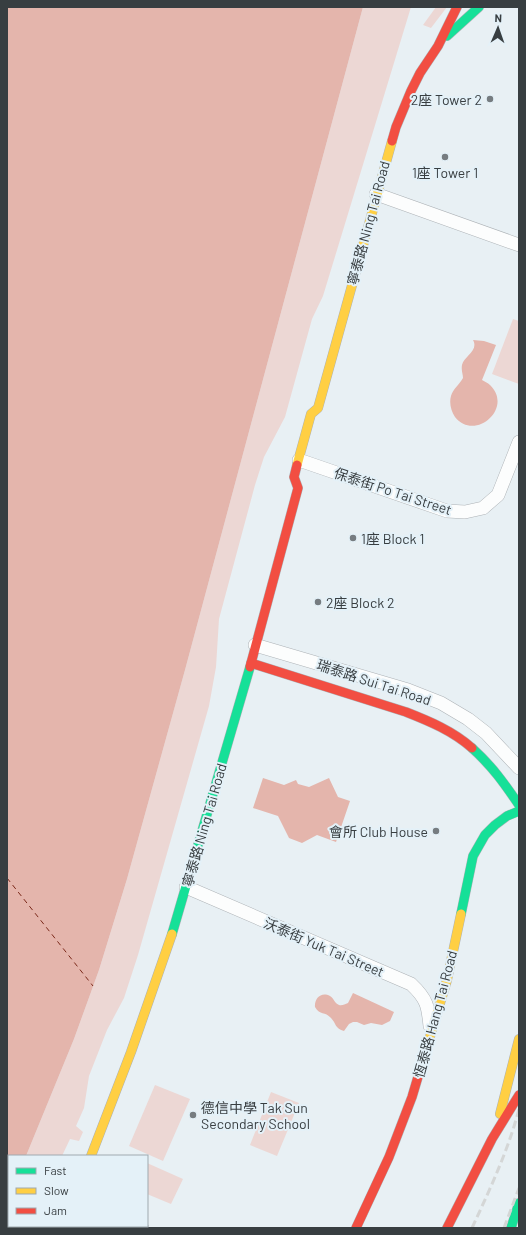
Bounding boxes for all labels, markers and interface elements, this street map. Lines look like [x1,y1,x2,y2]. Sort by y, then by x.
north arrow [478,8,518,48]
text: N [494,11,502,24]
place label: 2座 Tower 2 [411,91,482,108]
marker: 2座 Tower 2 [485,94,495,104]
marker: 1座 Tower 1 [440,152,450,162]
street label: 寧泰路 Ning Tai Road [343,159,393,287]
place label: 1座 Tower 1 [412,164,478,181]
street label: 保泰街 Po Tai Street [332,464,454,518]
place label: 1座 Block 1 [361,530,424,547]
marker: 1座 Block 1 [348,533,358,543]
place label: 2座 Block 2 [326,594,395,611]
marker: 2座 Block 2 [313,597,323,607]
street label: 瑞泰路 Sui Tai Road [315,656,433,708]
street label: 寧泰路 Ning Tai Road [178,761,230,889]
place label: 會所 Club House [329,823,428,840]
marker: 會所 Club House [431,826,441,836]
street label: 沃泰街 Yuk Tai Street [261,914,387,980]
street label: 恆泰路 Hang Tai Road [410,948,460,1080]
place label: 德信中學 Tak Sun Secondary School [201,1099,310,1132]
marker: 德信中學 Tak Sun Secondary School [188,1110,198,1120]
legend [8,1155,148,1227]
text: Fast [44,1163,67,1177]
text: Slow [44,1183,69,1197]
text: Jam [44,1203,67,1217]

